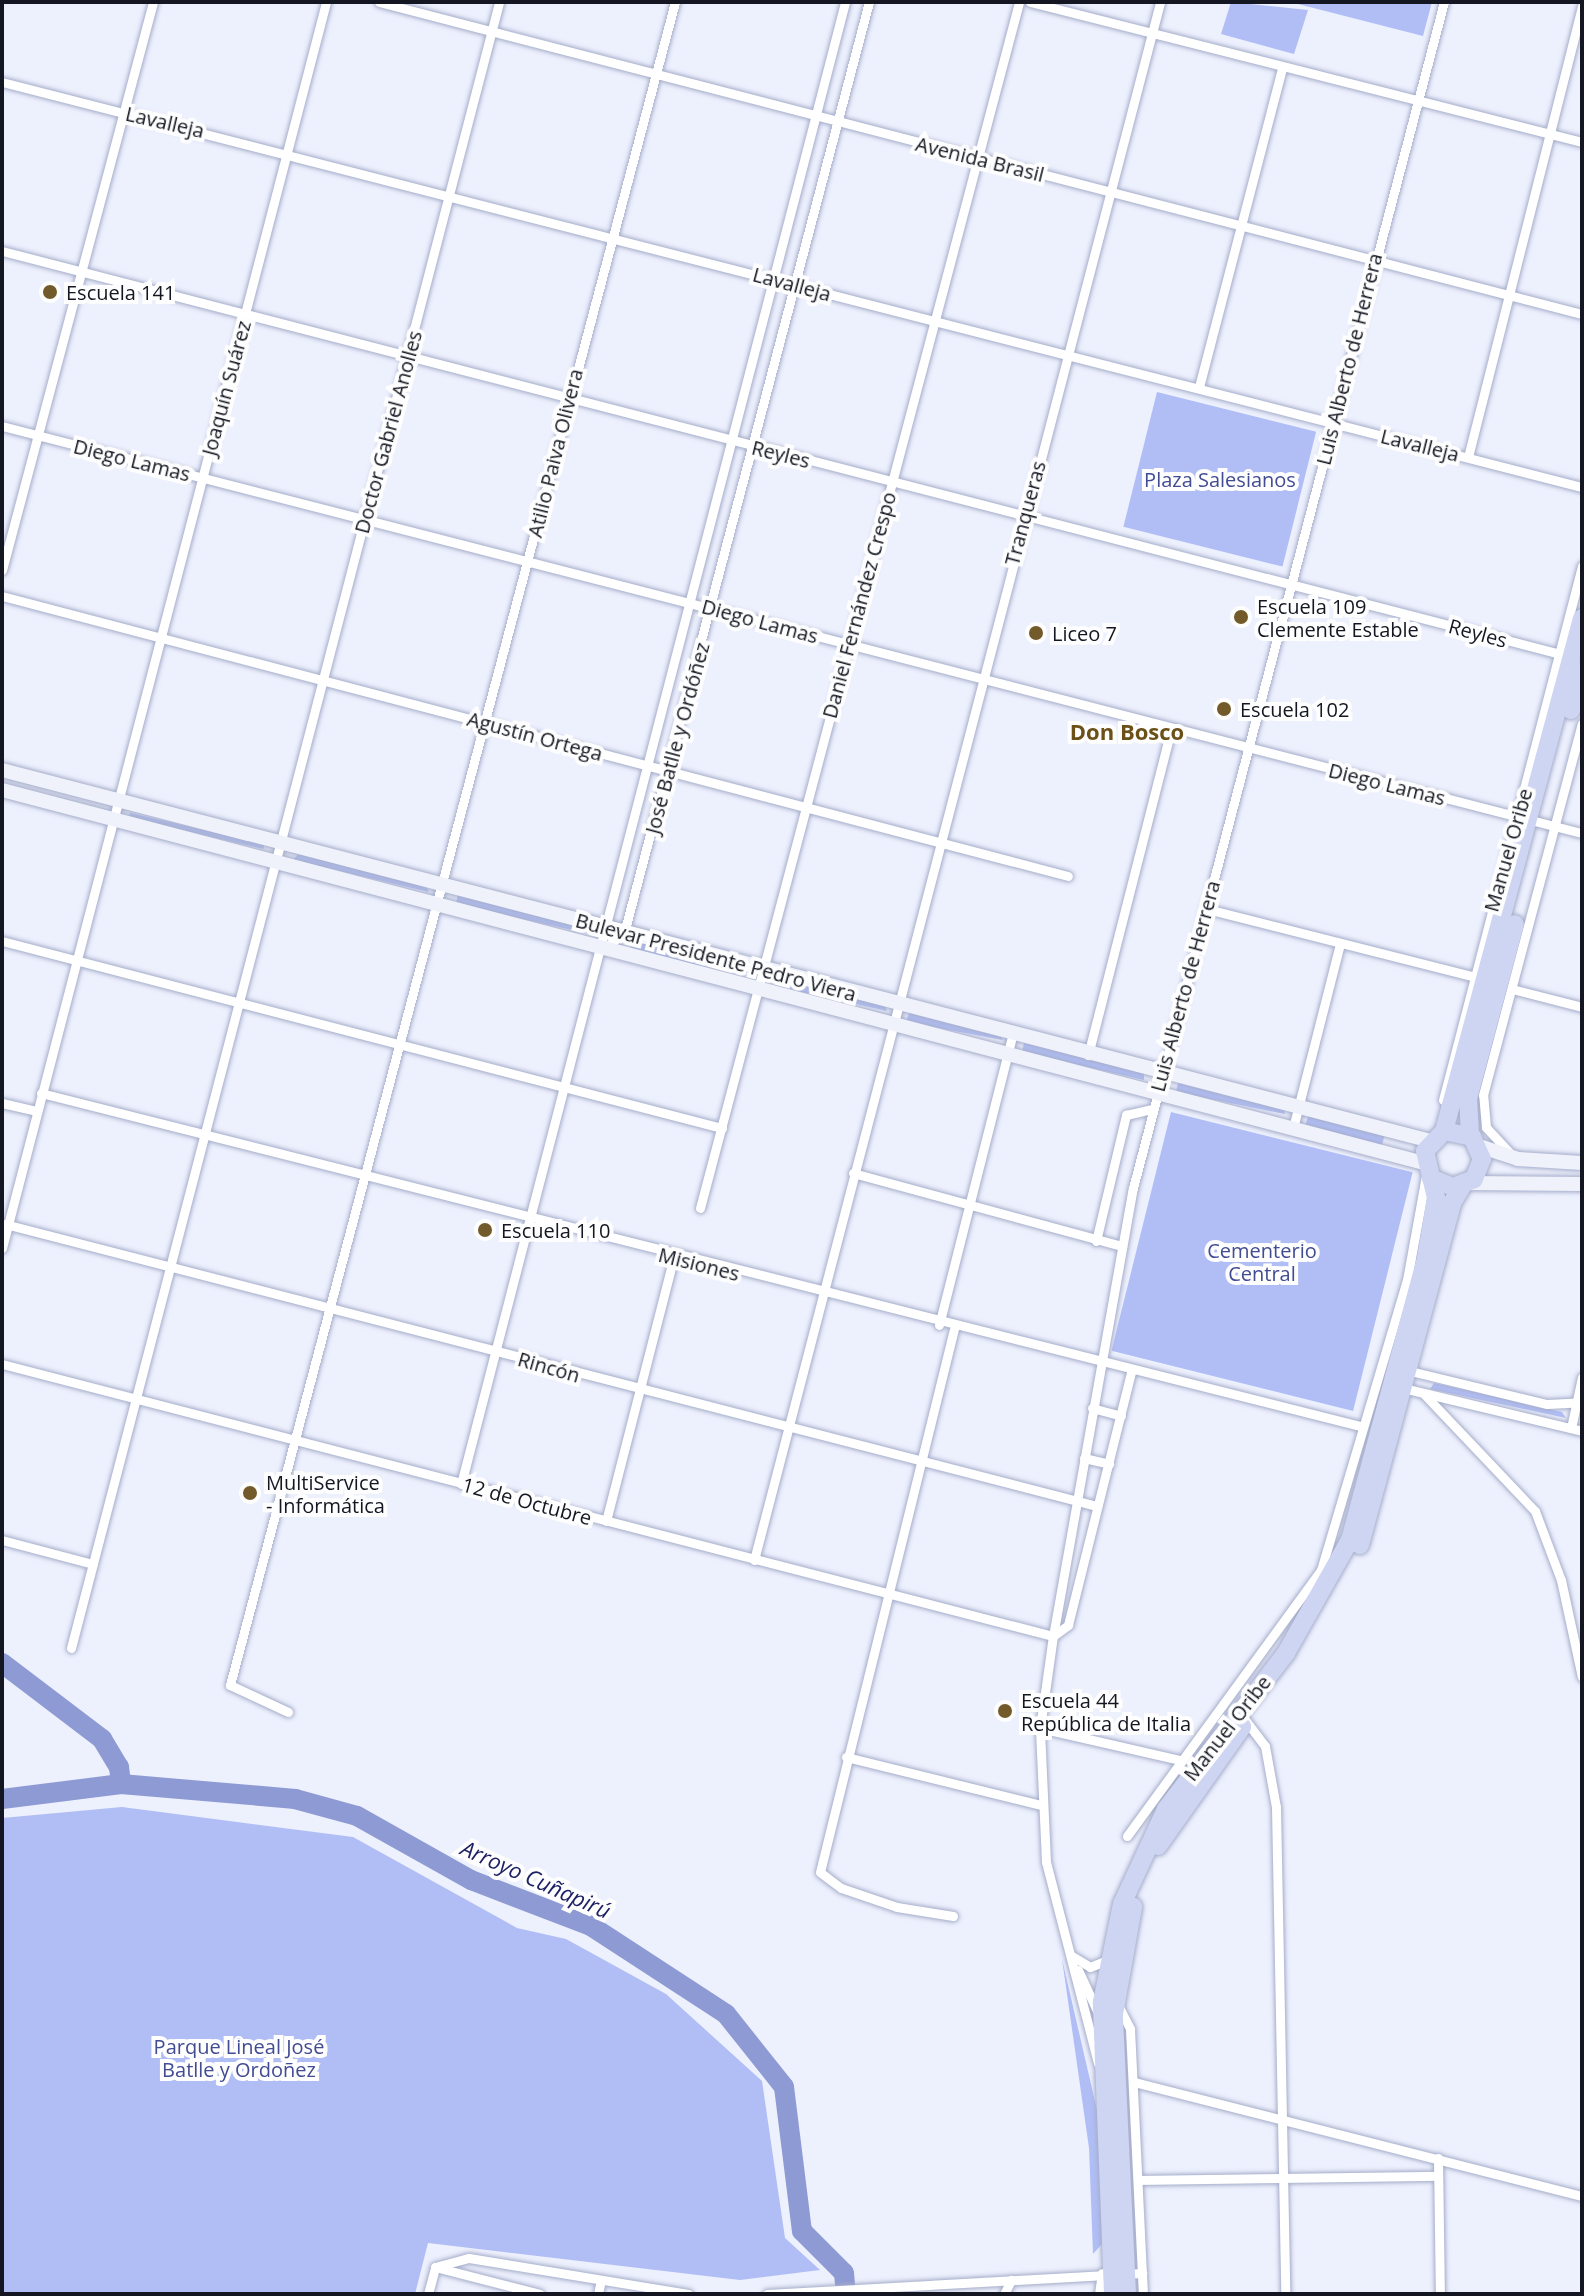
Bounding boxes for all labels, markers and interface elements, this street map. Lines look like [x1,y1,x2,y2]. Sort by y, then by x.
street label: Lavalleja [123,101,207,143]
street label: Avenida Brasil [913,131,1047,187]
street label: Luis Alberto de Herrera [1311,250,1387,468]
street label: Lavalleja [750,262,834,306]
place label: Escuela 141 [66,280,175,304]
marker: Escuela 141 [41,283,59,301]
street label: Joaquín Suárez [196,318,256,458]
street label: Doctor Gabriel Anolles [349,328,427,536]
street label: Atilio Paiva Olivera [522,366,588,540]
street label: Lavalleja [1378,424,1462,466]
street label: Diego Lamas [71,434,193,486]
street label: Reyles [749,435,813,473]
street label: Tranqueras [1000,458,1050,568]
park label: Plaza Salesianos [1144,467,1296,491]
street label: Daniel Fernández Crespo [817,489,901,721]
street label: Diego Lamas [699,594,821,648]
place label: Escuela 109 Clemente Estable [1257,594,1419,641]
marker: Escuela 109 Clemente Estable [1232,608,1250,626]
street label: Reyles [1446,614,1510,652]
place label: Liceo 7 [1052,621,1117,645]
marker: Liceo 7 [1027,624,1045,642]
street label: José Batlle y Ordóñez [640,640,714,836]
place label: Escuela 102 [1240,697,1349,721]
marker: Escuela 102 [1215,700,1233,718]
street label: Agustín Ortega [465,706,605,766]
district label: Don Bosco [1070,719,1184,745]
street label: Diego Lamas [1326,758,1448,810]
street label: Manuel Oribe [1479,785,1537,915]
street label: Luis Alberto de Herrera [1145,878,1225,1094]
street label: Bulevar Presidente Pedro Viera [573,908,859,1006]
place label: Escuela 110 [501,1218,610,1242]
marker: Escuela 110 [476,1221,494,1239]
park label: Cementerio Central [1207,1238,1317,1285]
street label: Misiones [656,1242,742,1286]
street label: Rincón [515,1347,583,1387]
place label: MultiService - Informática [266,1470,385,1517]
street label: 12 de Octubre [460,1472,594,1530]
marker: MultiService - Informática [241,1484,259,1502]
street label: Manuel Oribe [1178,1670,1276,1786]
place label: Escuela 44 República de Italia [1021,1688,1191,1735]
marker: Escuela 44 República de Italia [996,1702,1014,1720]
water label: Arroyo Cuñapirú [457,1834,615,1924]
park label: Parque Lineal José Batlle y Ordoñez [154,2034,324,2081]

